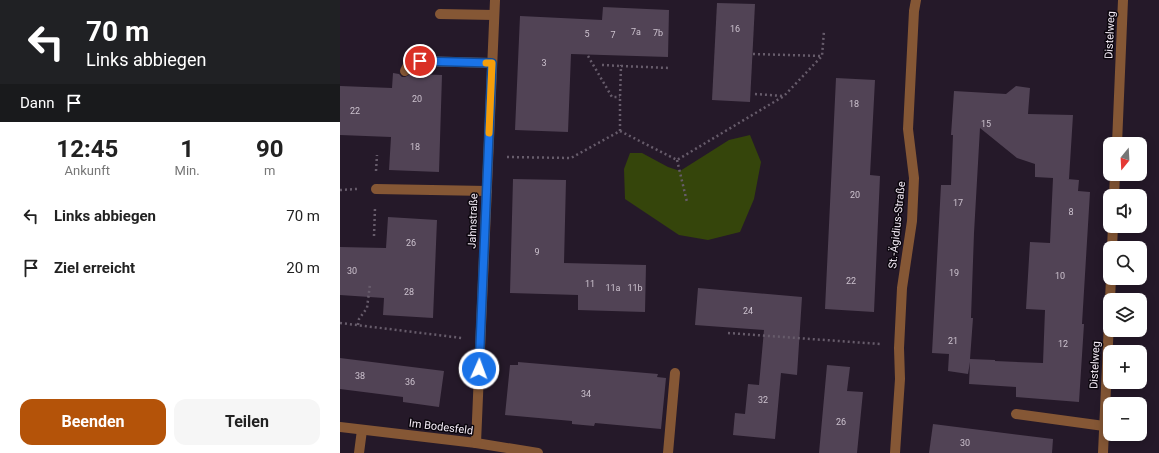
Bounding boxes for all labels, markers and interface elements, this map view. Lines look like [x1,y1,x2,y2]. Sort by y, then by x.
street label: Distelweg [1102,11,1118,59]
text: 70 m [86,15,149,48]
icon: left [20,16,72,68]
house number: 16 [730,24,740,34]
house number: 7a [631,27,641,37]
house number: 7b [653,28,663,38]
house number: 5 [584,29,590,39]
house number: 7 [610,30,616,40]
pin [403,44,437,78]
text: Links abbiegen [86,49,206,70]
icon: arrive [409,50,431,72]
house number: 3 [541,58,547,68]
icon: arrive [63,92,85,114]
text: Dann [20,94,55,112]
house number: 20 [412,94,422,104]
house number: 18 [849,99,859,109]
house number: 22 [350,106,360,116]
house number: 15 [981,119,991,129]
text: 12:45 [56,135,118,163]
text: 1 [180,135,194,163]
text: 90 [256,135,284,163]
north arrow [1103,137,1147,181]
map controls [1103,137,1147,441]
house number: 18 [410,142,420,152]
text: Ankunft [65,163,110,178]
text: Min. [175,163,200,178]
text: m [264,163,276,178]
street label: St.-Ägidius-Straße [886,181,908,269]
button: sound [1103,189,1147,233]
house number: 20 [850,190,860,200]
street label: Jahnstraße [466,193,480,249]
house number: 17 [953,198,963,208]
icon: left [20,205,42,227]
text: Links abbiegen [54,207,156,225]
text: 70 m [286,207,320,225]
house number: 8 [1068,207,1074,217]
house number: 26 [406,238,416,248]
button: search [1103,241,1147,285]
house number: 9 [534,247,540,257]
icon: arrive [20,257,42,279]
text: Ziel erreicht [54,259,135,277]
text: 20 m [286,259,320,277]
house number: 30 [347,266,357,276]
house number: 19 [949,268,959,278]
house number: 10 [1055,271,1065,281]
house number: 22 [846,276,856,286]
house number: 11 [585,279,595,289]
house number: 11a [605,283,621,293]
house number: 11b [627,283,643,293]
house number: 28 [404,287,414,297]
button: layers [1103,293,1147,337]
house number: 24 [743,306,753,316]
house number: 21 [948,336,958,346]
house number: 12 [1058,339,1068,349]
street label: Distelweg [1087,341,1103,389]
button: + [1103,345,1147,389]
position arrow [458,348,500,390]
house number: 38 [355,371,365,381]
house number: 36 [405,377,415,387]
house number: 34 [581,389,591,399]
house number: 32 [758,395,768,405]
button: − [1103,397,1147,441]
button: Beenden [20,399,166,445]
button: Teilen [174,399,320,445]
street label: Im Bodesfeld [408,417,474,437]
house number: 26 [836,417,846,427]
house number: 30 [960,438,970,448]

